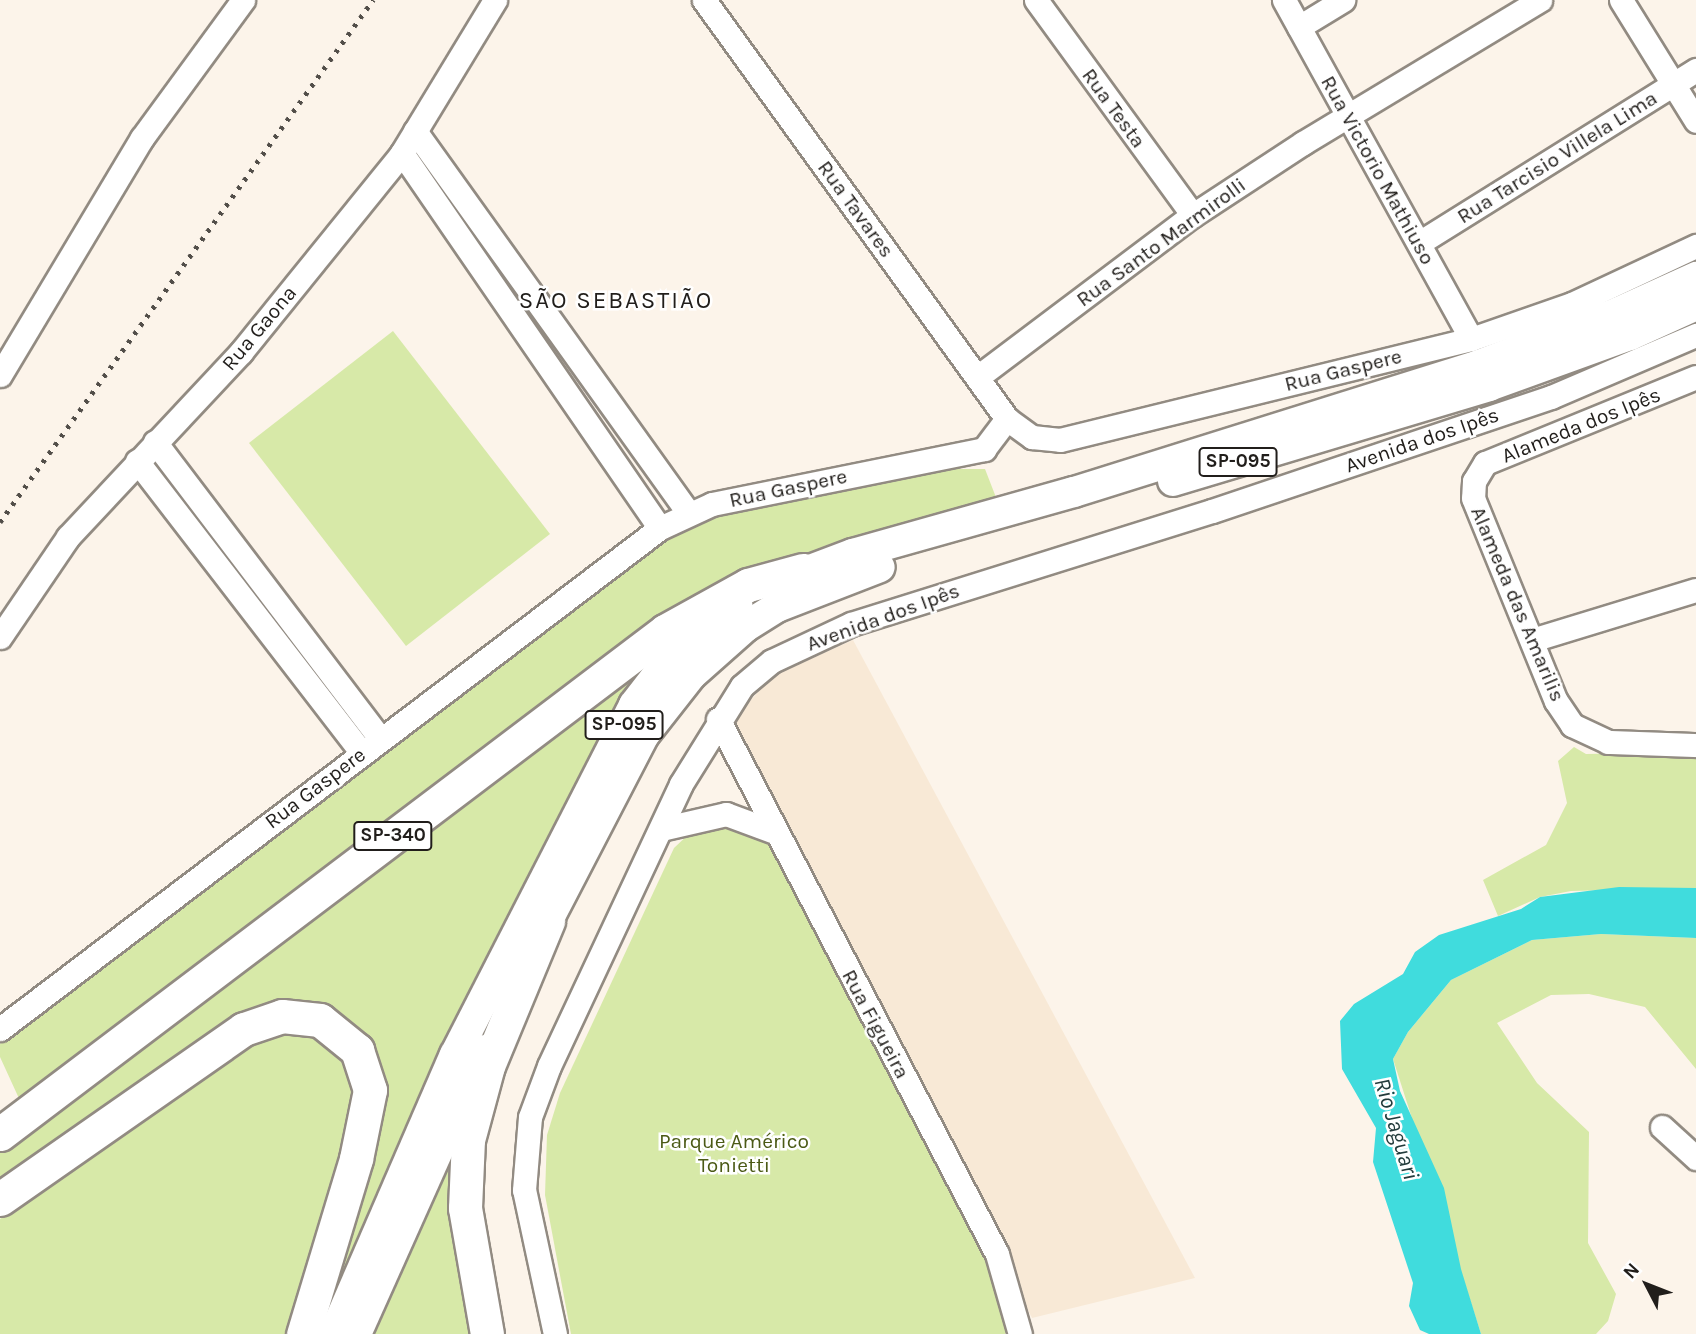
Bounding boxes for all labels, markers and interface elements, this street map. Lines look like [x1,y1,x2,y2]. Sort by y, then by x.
street label: Rua Testa [1077,63,1151,153]
street label: Rua Victorio Mathiuso [1316,71,1440,269]
street label: Rua Tarcisio Villela Lima [1452,85,1662,229]
street label: Rua Tavares [812,156,900,262]
street label: Rua Santo Marmirolli [1071,172,1251,312]
street label: Rua Gaona [216,280,302,376]
district label: SÃO SEBASTIÃO [520,287,712,315]
street label: Rua Gaspere [1282,343,1404,397]
street label: Alameda dos Ipês [1498,382,1664,468]
street label: Avenida dos Ipês [1342,402,1502,478]
road number: SP-095 [1198,446,1278,477]
street label: Rua Gaspere [727,463,849,513]
street label: Alameda das Amarilis [1466,503,1570,705]
street label: Avenida dos Ipês [803,578,963,656]
road number: SP-095 [584,710,664,740]
street label: Rua Gaspere [260,742,370,834]
road number: SP-340 [353,820,433,852]
street label: Rua Figueira [837,965,915,1083]
water label: Rio Jaguari [1367,1075,1425,1183]
park label: Parque Américo Tonietti [659,1128,809,1178]
north arrow [1612,1250,1682,1320]
text: N [1619,1259,1644,1283]

